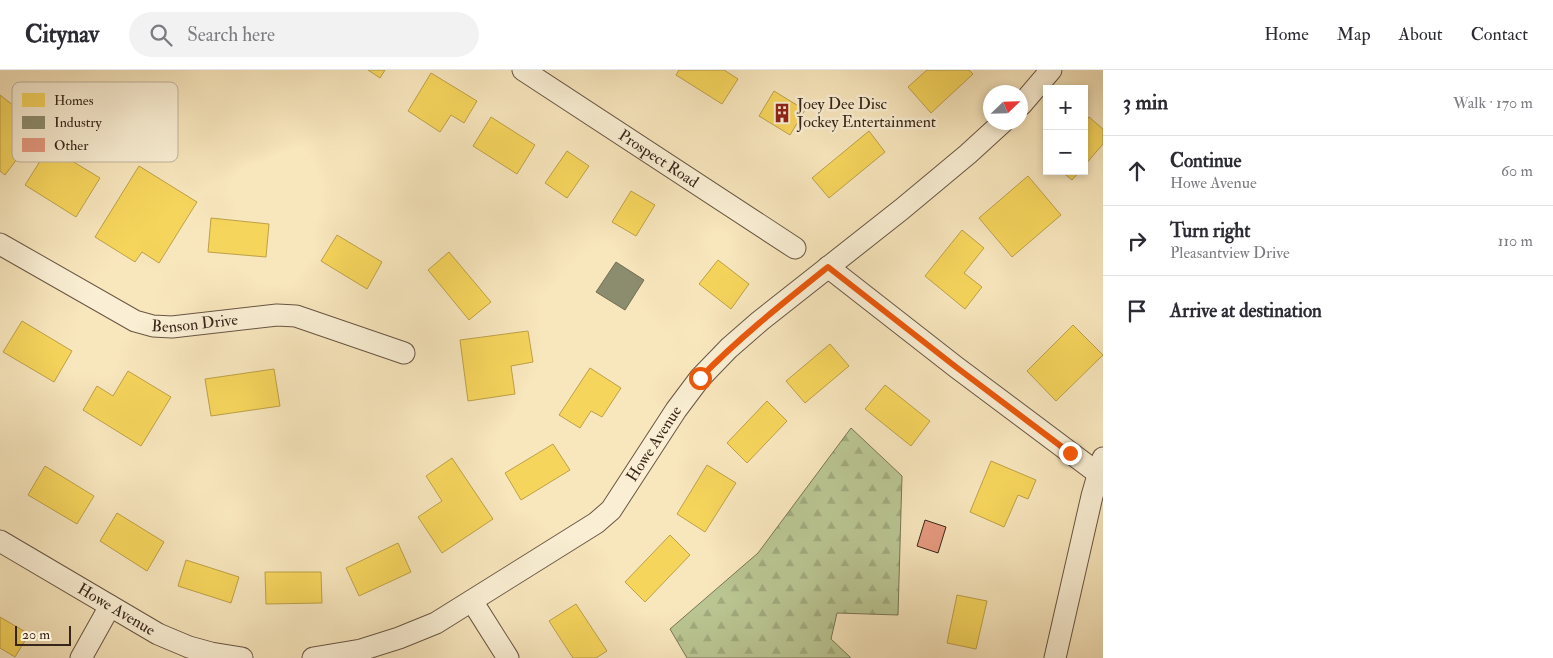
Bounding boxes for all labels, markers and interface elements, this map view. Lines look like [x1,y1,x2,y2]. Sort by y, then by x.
search box [129,12,479,57]
text: Citynav [25,19,99,50]
icon: search [147,21,175,49]
text: Search here [187,23,275,47]
text: Home [1264,23,1309,46]
text: Map [1337,23,1371,46]
text: About [1399,23,1443,46]
text: Contact [1471,23,1528,46]
legend [12,82,178,162]
north arrow [983,85,1028,130]
map controls [1043,85,1088,175]
button: + [1043,85,1088,130]
text: 3 min [1123,89,1168,116]
text: Homes [54,92,94,109]
text: Walk · 170 m [1453,93,1533,113]
place label: Joey Dee Disc Jockey Entertainment [796,94,936,133]
building icon: Joey Dee Disc Jockey Entertainment [771,102,793,124]
text: Industry [54,114,103,132]
street label: Prospect Road [615,125,702,192]
button: − [1043,130,1088,175]
text: Other [54,137,89,154]
text: Continue [1170,149,1241,173]
icon: ahead [1123,157,1151,185]
text: 60 m [1501,161,1533,181]
text: Howe Avenue [1170,173,1257,193]
text: Turn right [1170,219,1250,243]
icon: right [1123,227,1151,255]
text: 110 m [1498,231,1533,251]
text: Pleasantview Drive [1170,243,1290,263]
icon: arrive [1123,297,1151,325]
text: Arrive at destination [1170,299,1322,323]
street label: Benson Drive [151,309,239,337]
route start [689,367,712,390]
street label: Howe Avenue [622,402,686,486]
route end [1059,442,1082,465]
street label: Howe Avenue [74,579,159,640]
scale bar [15,623,71,646]
text: 20 m [22,626,50,643]

